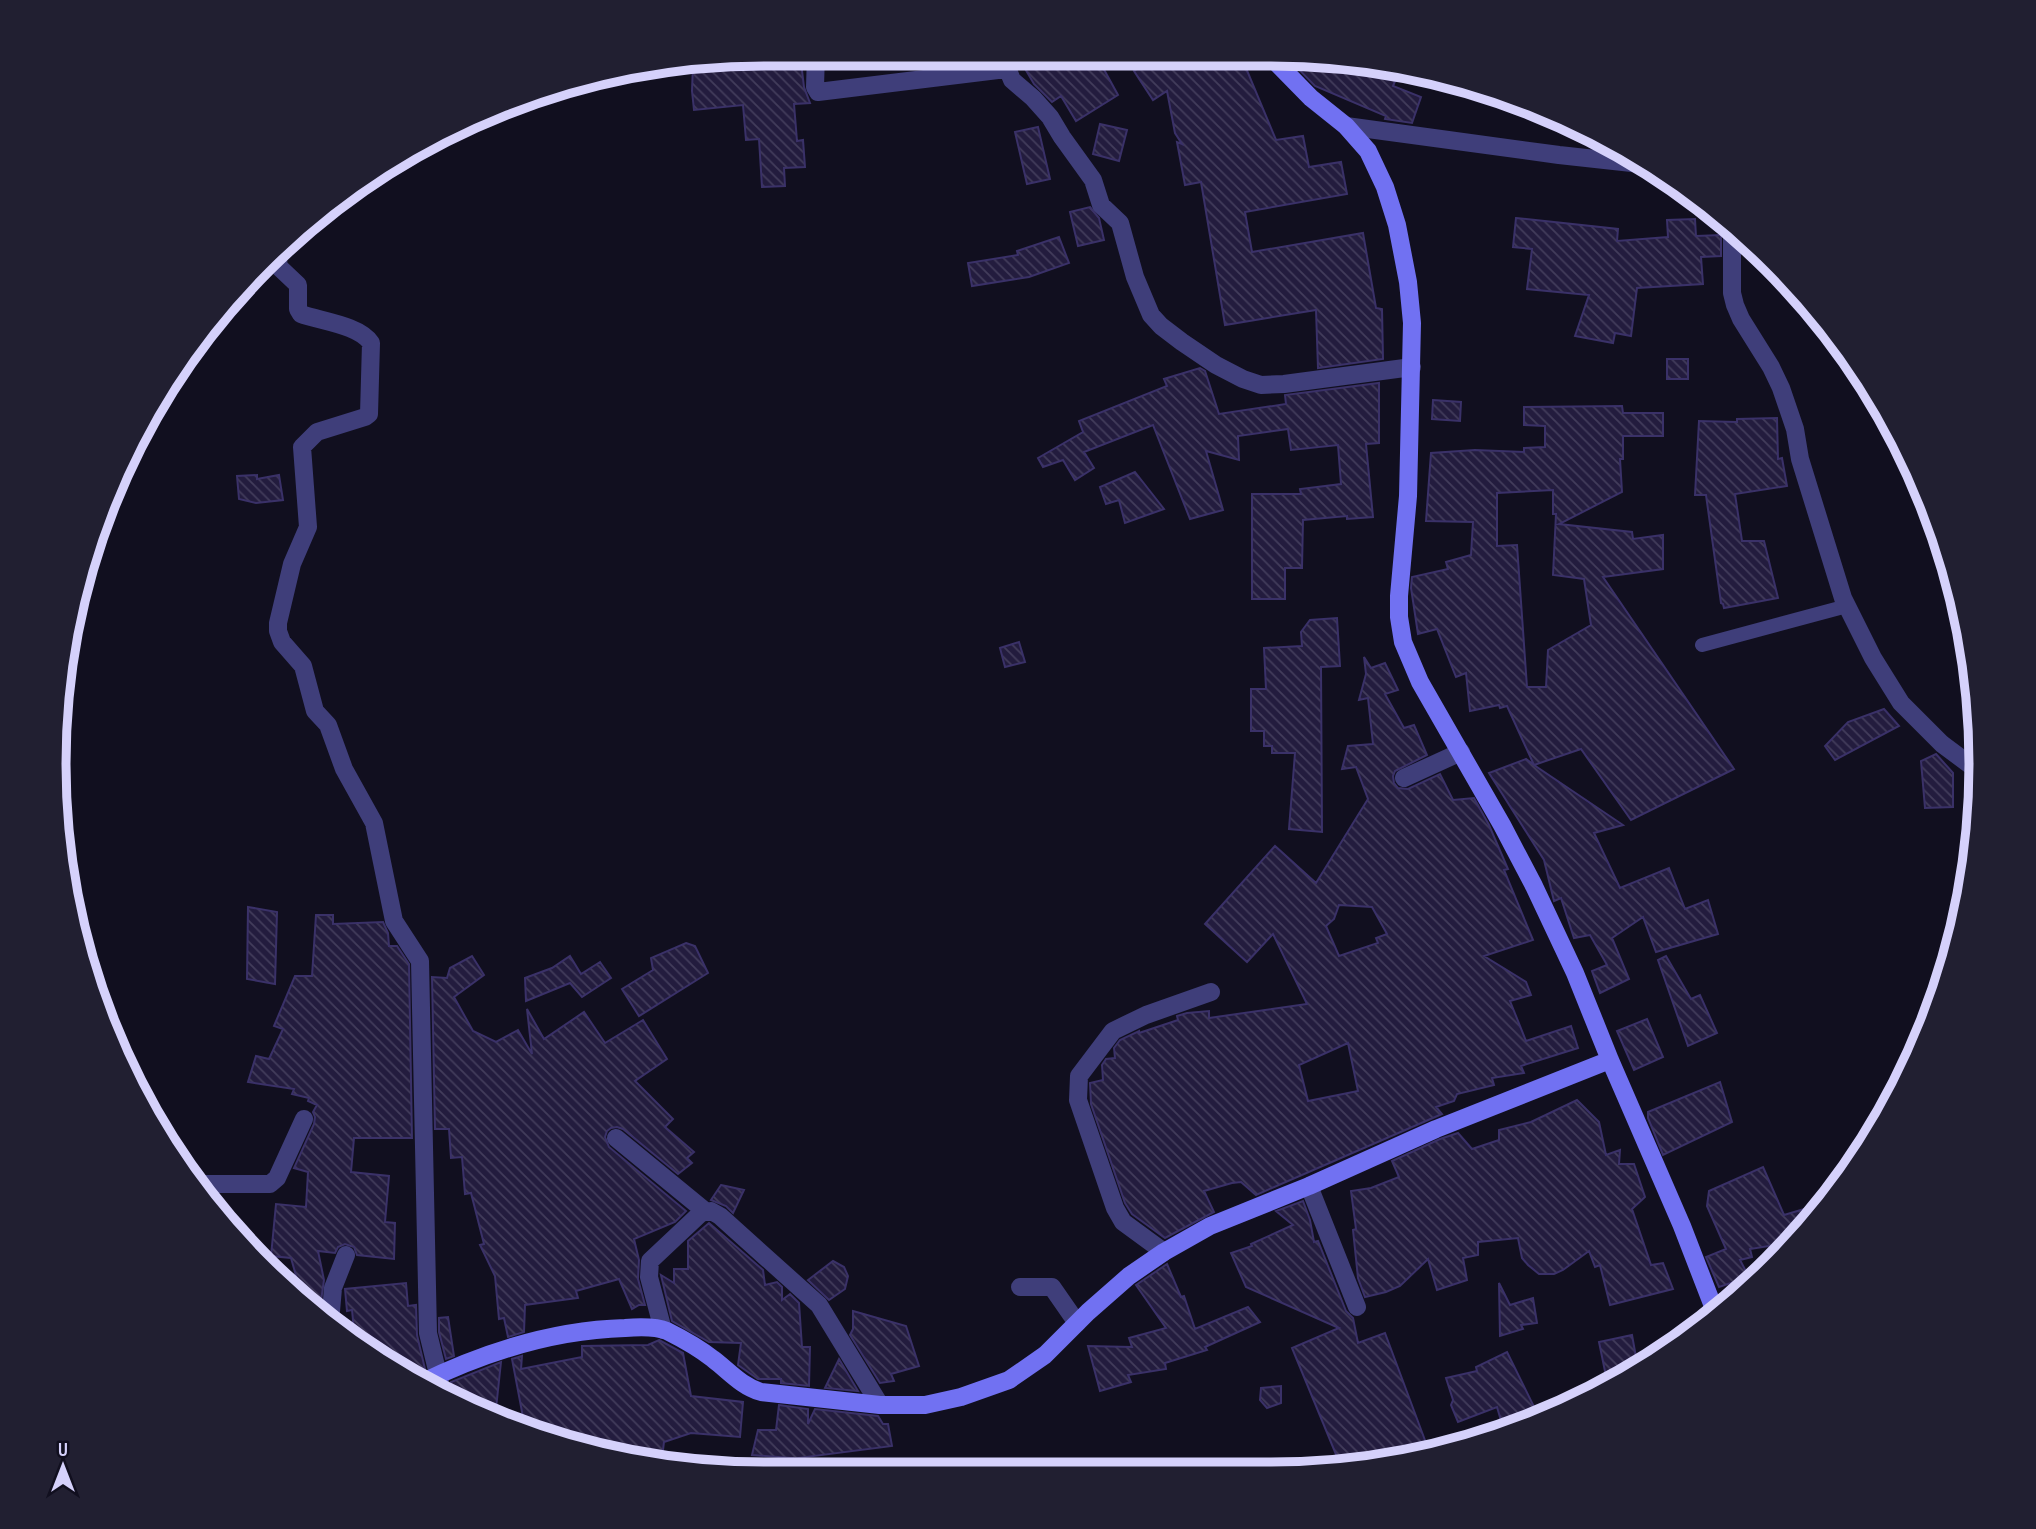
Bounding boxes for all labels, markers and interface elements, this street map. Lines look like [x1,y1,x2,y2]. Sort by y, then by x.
north arrow [28,1431,98,1501]
text: U [58,1439,68,1462]

